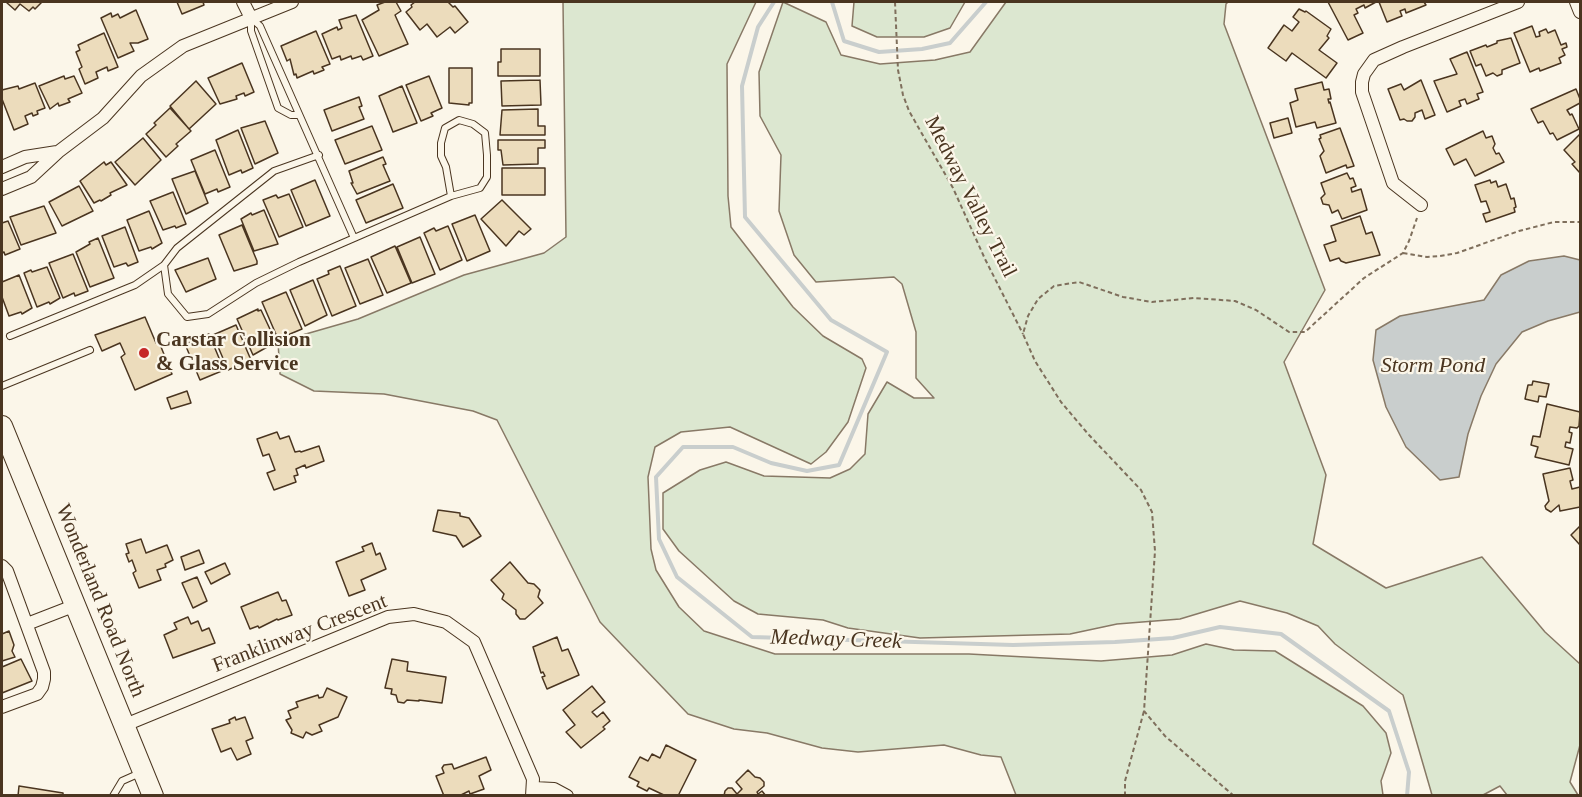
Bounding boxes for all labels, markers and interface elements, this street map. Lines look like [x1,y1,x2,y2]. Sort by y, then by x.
street label: Medway Valley Trail [918,112,1022,282]
place label: Carstar Collision & Glass Service [156,328,311,378]
marker: Carstar Collision & Glass Service [137,346,151,360]
water label: Storm Pond [1381,353,1485,379]
street label: Wonderland Road North [50,501,150,701]
street label: Franklinway Crescent [209,589,391,679]
water label: Medway Creek [770,625,902,655]

